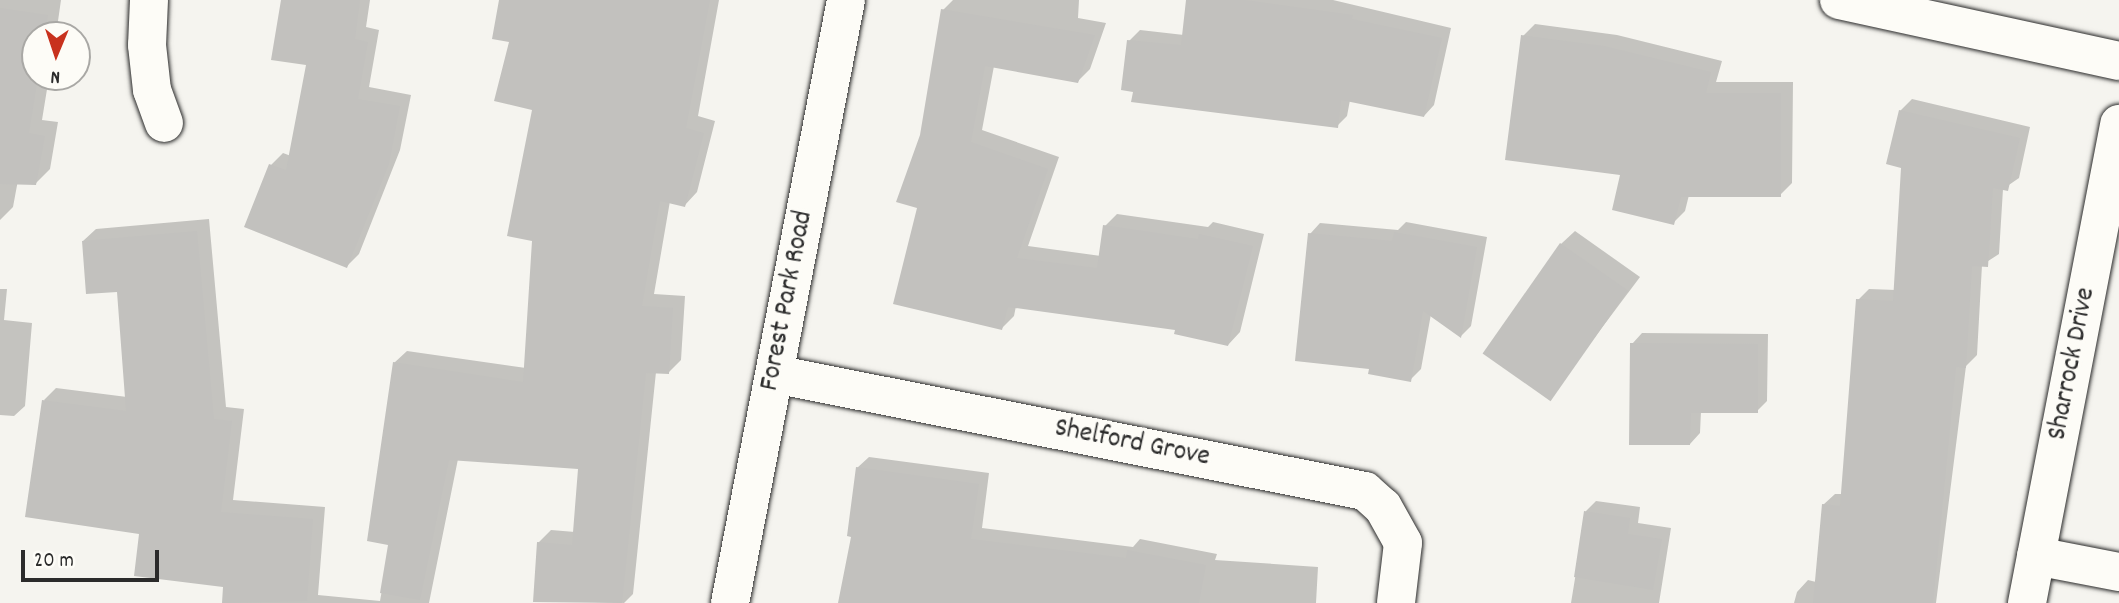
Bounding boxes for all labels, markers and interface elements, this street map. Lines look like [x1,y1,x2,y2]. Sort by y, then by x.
north arrow [21,21,91,91]
text: N [50,62,60,89]
street label: Forest Park Road [754,208,822,394]
street label: Sharrock Drive [2042,285,2104,443]
street label: Shelford Grove [1052,412,1212,476]
scale bar [24,536,163,580]
text: 20 m [34,547,74,577]

